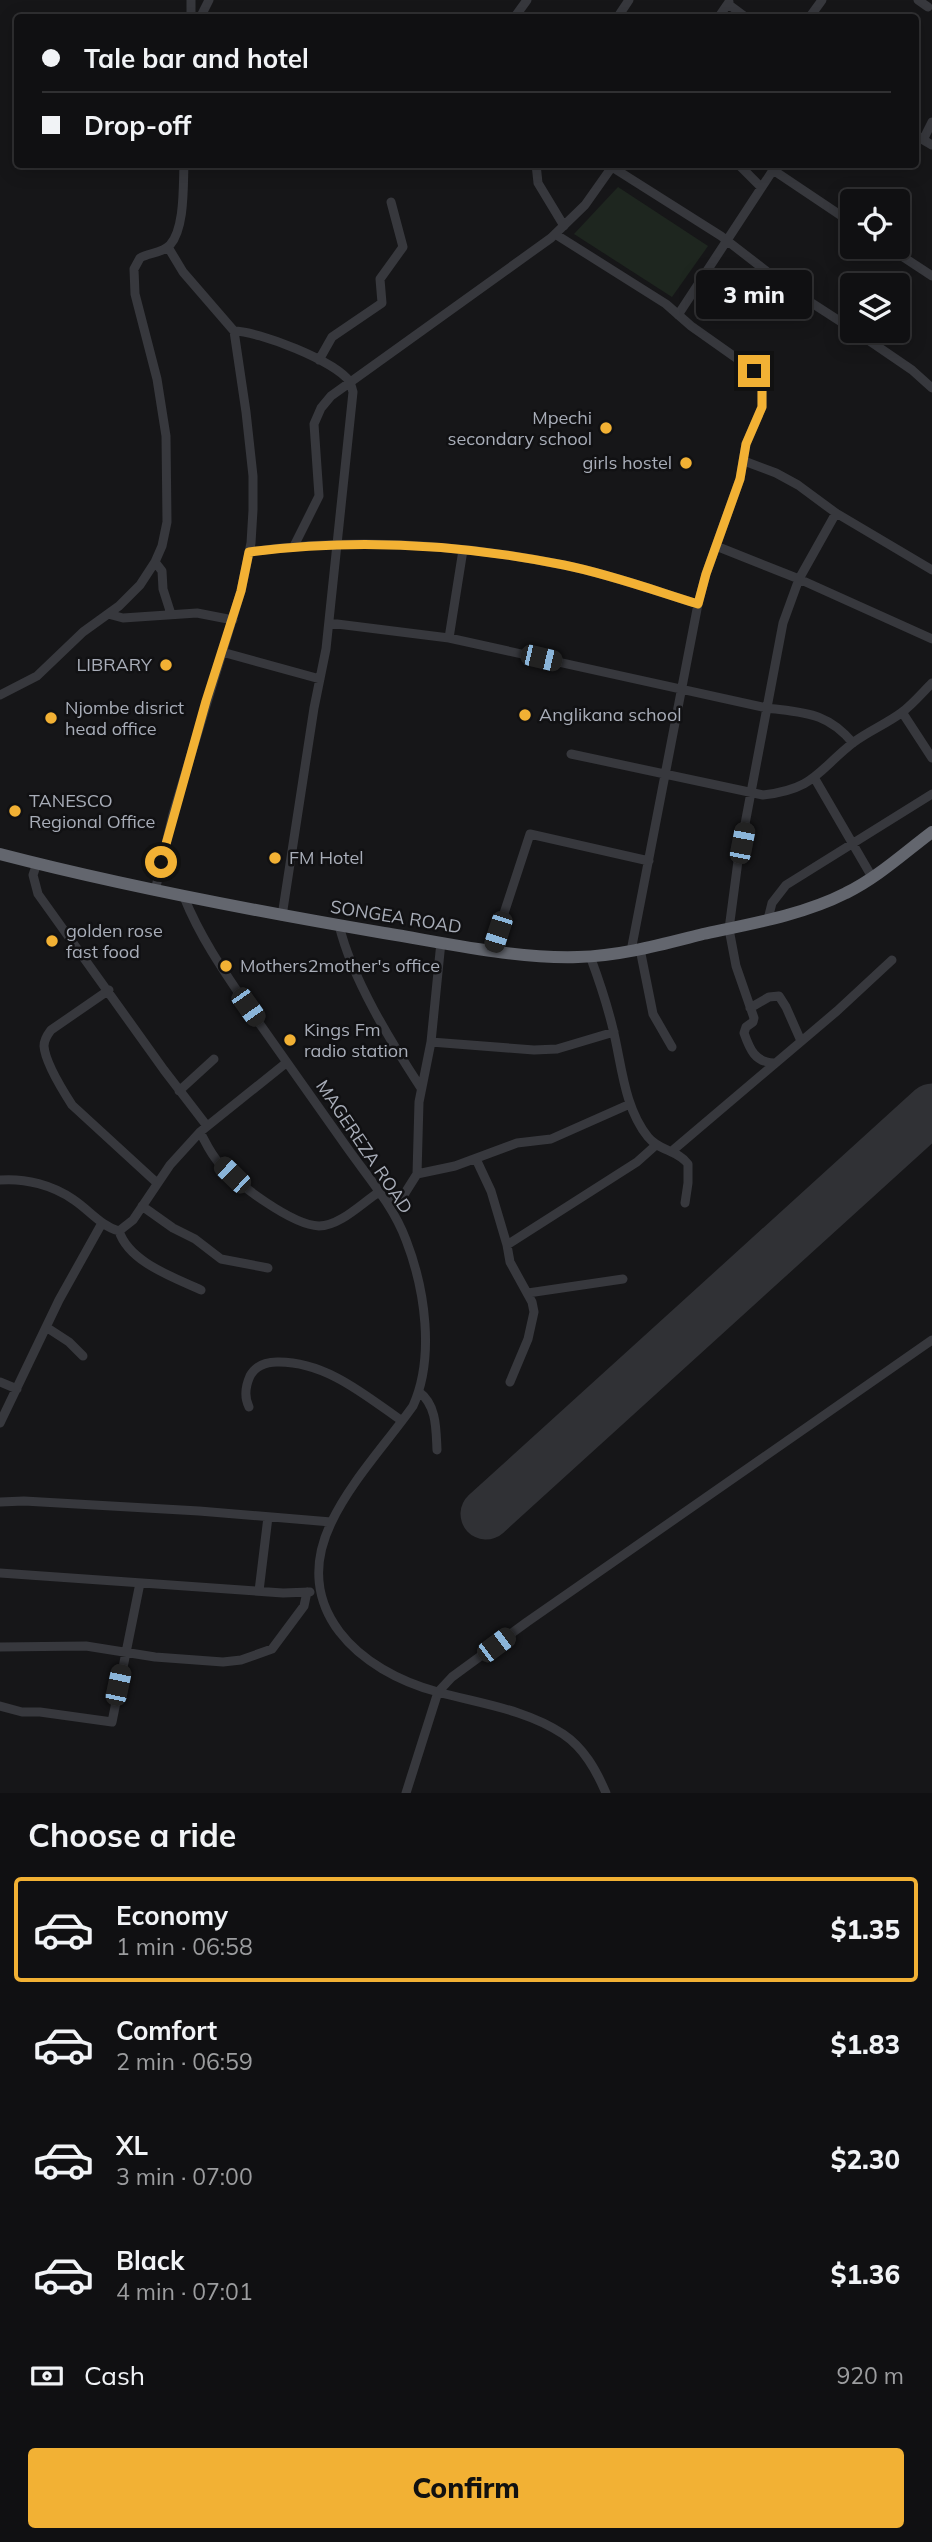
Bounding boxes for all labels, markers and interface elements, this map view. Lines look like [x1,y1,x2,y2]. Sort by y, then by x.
text: Tale bar and hotel [84,42,309,75]
text: Drop-off [84,109,191,142]
map controls [840,189,910,343]
button: locate [840,189,910,259]
callout: 3 min [696,270,812,318]
button: layers [840,273,910,343]
text: 3 min [723,280,785,309]
route end [738,355,770,387]
place label: Mpechi secondary school [448,406,592,450]
marker: Mpechi secondary school [598,420,614,436]
place label: girls hostel [582,451,672,474]
marker: girls hostel [678,455,694,471]
car [519,643,564,673]
place label: LIBRARY [77,653,153,676]
marker: LIBRARY [158,657,174,673]
place label: Njombe disrict head office [65,696,184,740]
place label: Anglikana school [539,703,681,726]
marker: Anglikana school [517,707,533,723]
marker: Njombe disrict head office [43,710,59,726]
place label: TANESCO Regional Office [29,789,155,833]
marker: TANESCO Regional Office [7,803,23,819]
car [728,820,757,866]
route start [145,846,177,878]
place label: FM Hotel [289,846,364,869]
marker: FM Hotel [267,850,283,866]
street label: SONGEA ROAD [329,895,463,938]
car [482,909,515,955]
place label: golden rose fast food [66,919,163,963]
marker: golden rose fast food [44,933,60,949]
place label: Mothers2mother's office [240,954,440,977]
marker: Mothers2mother's office [218,958,234,974]
car [228,984,269,1030]
place label: Kings Fm radio station [304,1018,409,1062]
marker: Kings Fm radio station [282,1032,298,1048]
street label: MAGEREZA ROAD [311,1075,418,1218]
car [210,1153,255,1197]
car [473,1624,520,1666]
car [104,1662,133,1708]
text: Choose a ride [28,1815,236,1855]
icon: car [32,1898,95,1961]
text: Economy [116,1899,228,1932]
text: $1.35 [831,1913,900,1946]
text: 1 min · 06:58 [116,1932,253,1961]
icon: car [32,2013,95,2076]
text: Comfort [116,2014,217,2047]
text: $1.83 [831,2028,900,2061]
text: 2 min · 06:59 [116,2047,253,2076]
icon: car [32,2128,95,2191]
text: XL [116,2129,148,2162]
text: $2.30 [831,2143,900,2176]
text: 3 min · 07:00 [116,2162,253,2191]
icon: car [32,2243,95,2306]
text: Black [116,2244,184,2277]
text: $1.36 [831,2258,900,2291]
text: 4 min · 07:01 [116,2277,253,2306]
icon: cash [28,2357,66,2395]
text: Cash [84,2359,145,2392]
text: 920 m [836,2361,904,2390]
button: Confirm [28,2448,904,2528]

